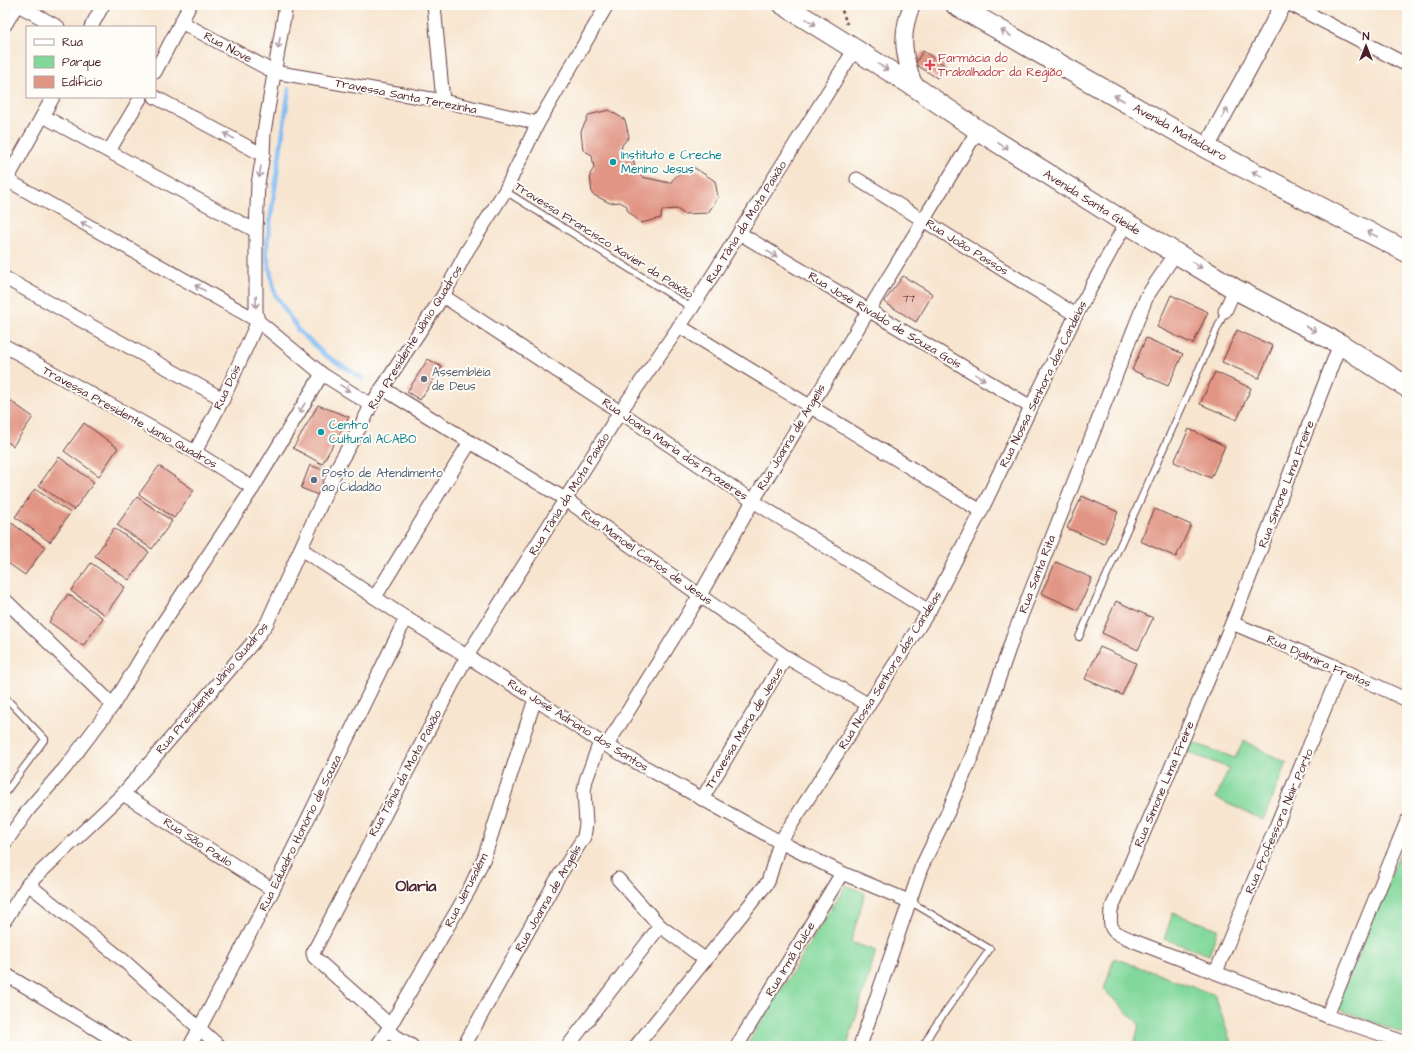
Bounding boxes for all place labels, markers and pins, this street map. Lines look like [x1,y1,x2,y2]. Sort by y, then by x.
place label: Farmácia do Trabalhador da Região [938,50,1063,82]
marker: Farmácia do Trabalhador da Região [925,60,935,70]
place label: Instituto e Creche Menino Jesus [621,147,722,178]
marker: Instituto e Creche Menino Jesus [608,157,618,167]
place label: Assembléia de Deus [432,364,491,395]
marker: Assembléia de Deus [419,374,429,384]
place label: Centro Cultural ACABO [329,417,416,448]
marker: Centro Cultural ACABO [316,427,326,437]
place label: Posto de Atendimento ao Cidadão [322,465,443,496]
marker: Posto de Atendimento ao Cidadão [309,475,319,485]

